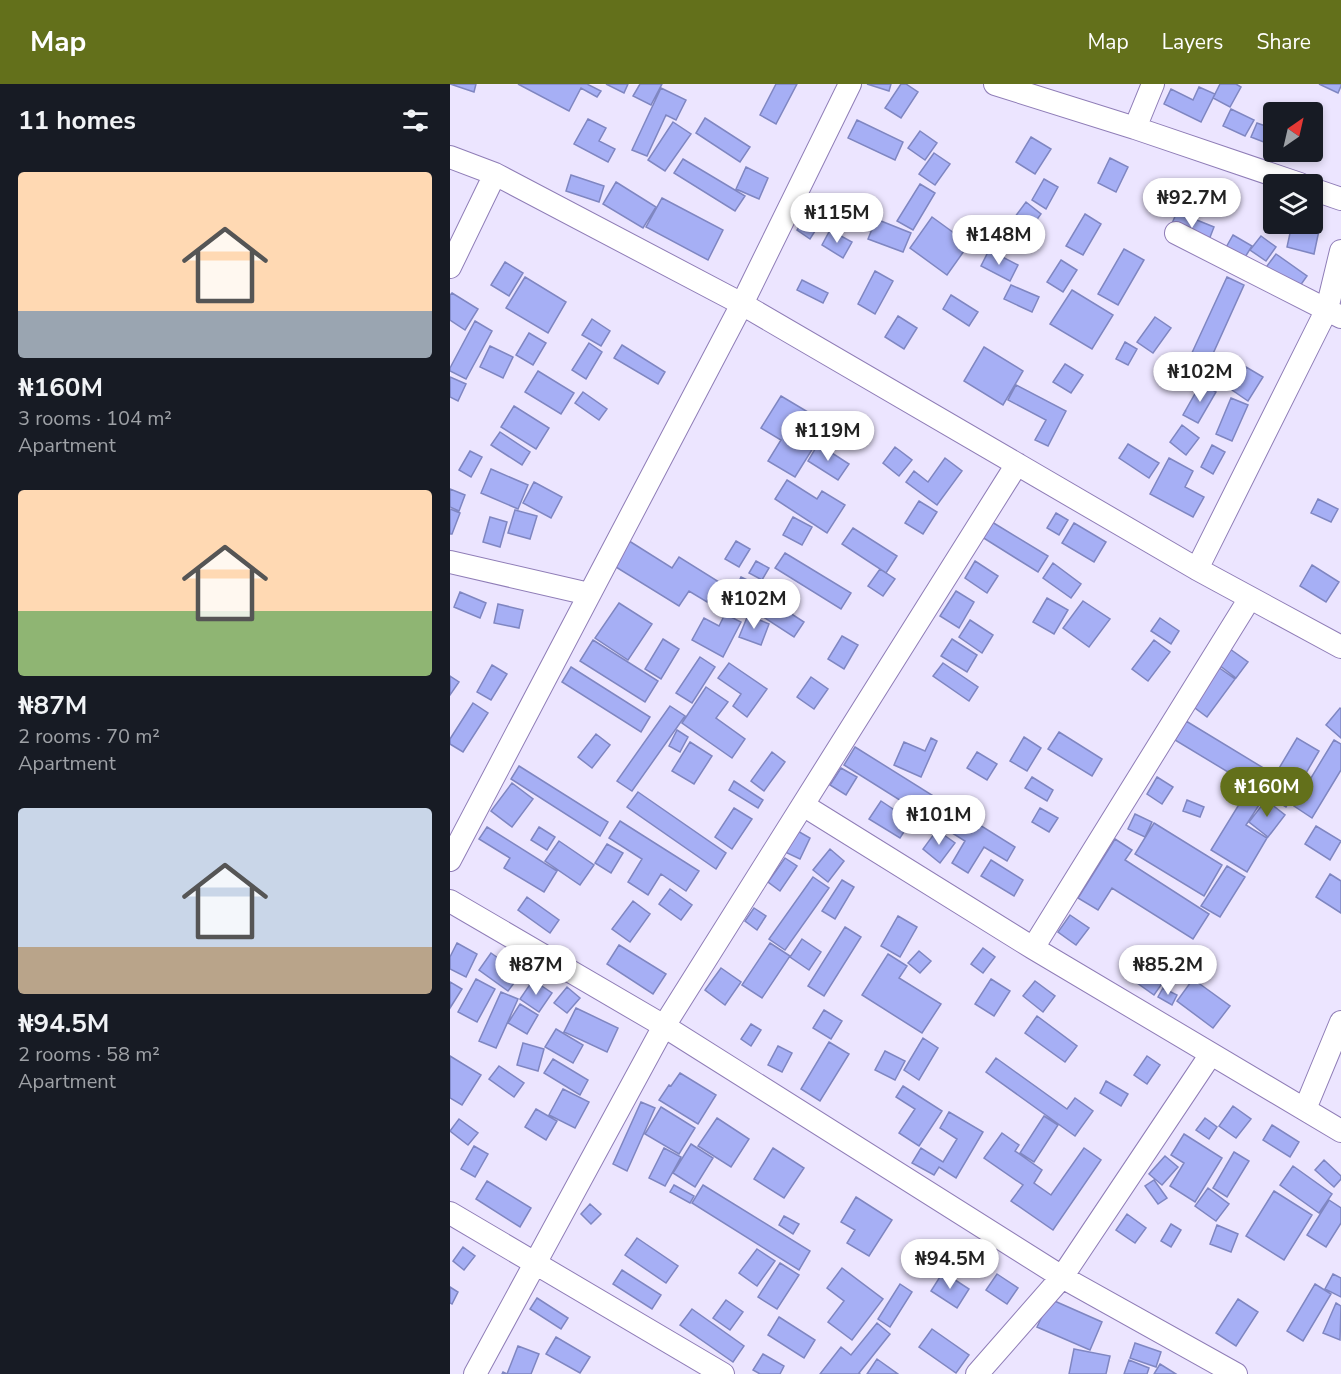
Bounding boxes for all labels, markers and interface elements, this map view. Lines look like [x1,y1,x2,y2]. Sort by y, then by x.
text: Map [30,23,86,61]
text: Map [1087,28,1129,56]
text: Layers [1162,28,1223,56]
text: Share [1256,28,1311,56]
north arrow [1263,102,1323,162]
map controls [1263,102,1323,234]
text: 11 homes [18,103,136,138]
icon: filters [399,104,432,137]
button: layers [1263,174,1323,234]
pin: ₦92.7M [1143,178,1241,229]
text: ₦92.7M [1157,184,1227,211]
pin: ₦115M [795,193,879,244]
text: ₦115M [804,199,870,226]
icon: home [171,211,279,319]
pin: ₦148M [957,215,1041,266]
text: ₦148M [966,221,1032,248]
pin: ₦102M [1158,352,1242,403]
text: ₦102M [1167,358,1233,385]
text: ₦160M [18,370,103,405]
text: 3 rooms · 104 m² [18,405,172,432]
pin: ₦119M [786,411,870,462]
text: ₦119M [795,417,861,444]
text: Apartment [18,432,116,459]
icon: home [171,529,279,637]
pin: ₦102M [712,579,796,630]
text: ₦102M [721,585,787,612]
text: ₦87M [18,688,87,723]
text: 2 rooms · 70 m² [18,723,160,750]
text: Apartment [18,750,116,777]
pin: ₦160M [1225,767,1309,818]
text: ₦160M [1234,773,1300,800]
pin: ₦101M [897,795,981,846]
text: ₦101M [906,801,972,828]
icon: home [171,847,279,955]
pin: ₦87M [500,945,572,996]
pin: ₦85.2M [1119,945,1217,996]
text: ₦87M [509,951,563,978]
text: ₦85.2M [1133,951,1203,978]
text: ₦94.5M [18,1006,109,1041]
text: 2 rooms · 58 m² [18,1041,160,1068]
text: Apartment [18,1068,116,1095]
pin: ₦94.5M [901,1239,999,1290]
text: ₦94.5M [915,1245,985,1272]

